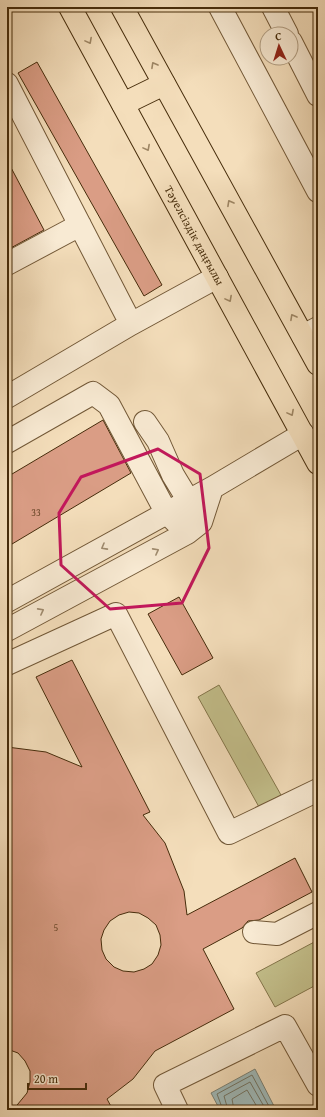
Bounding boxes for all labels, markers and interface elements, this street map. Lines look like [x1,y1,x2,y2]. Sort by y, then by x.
north arrow [259,26,299,66]
text: С [275,28,282,44]
one-way arrow [84,37,92,44]
one-way arrow [151,62,159,69]
one-way arrow [142,143,150,151]
street label: Тәуелсіздік даңғылы [161,182,229,289]
one-way arrow [228,200,235,208]
one-way arrow [224,295,232,302]
one-way arrow [290,314,297,322]
one-way arrow [286,409,294,416]
house number: 33 [31,505,41,520]
one-way arrow [101,543,108,550]
one-way arrow [152,548,160,555]
one-way arrow [37,609,45,616]
house number: 5 [54,920,59,935]
scale bar [28,1065,86,1091]
text: 20 m [34,1070,58,1087]

